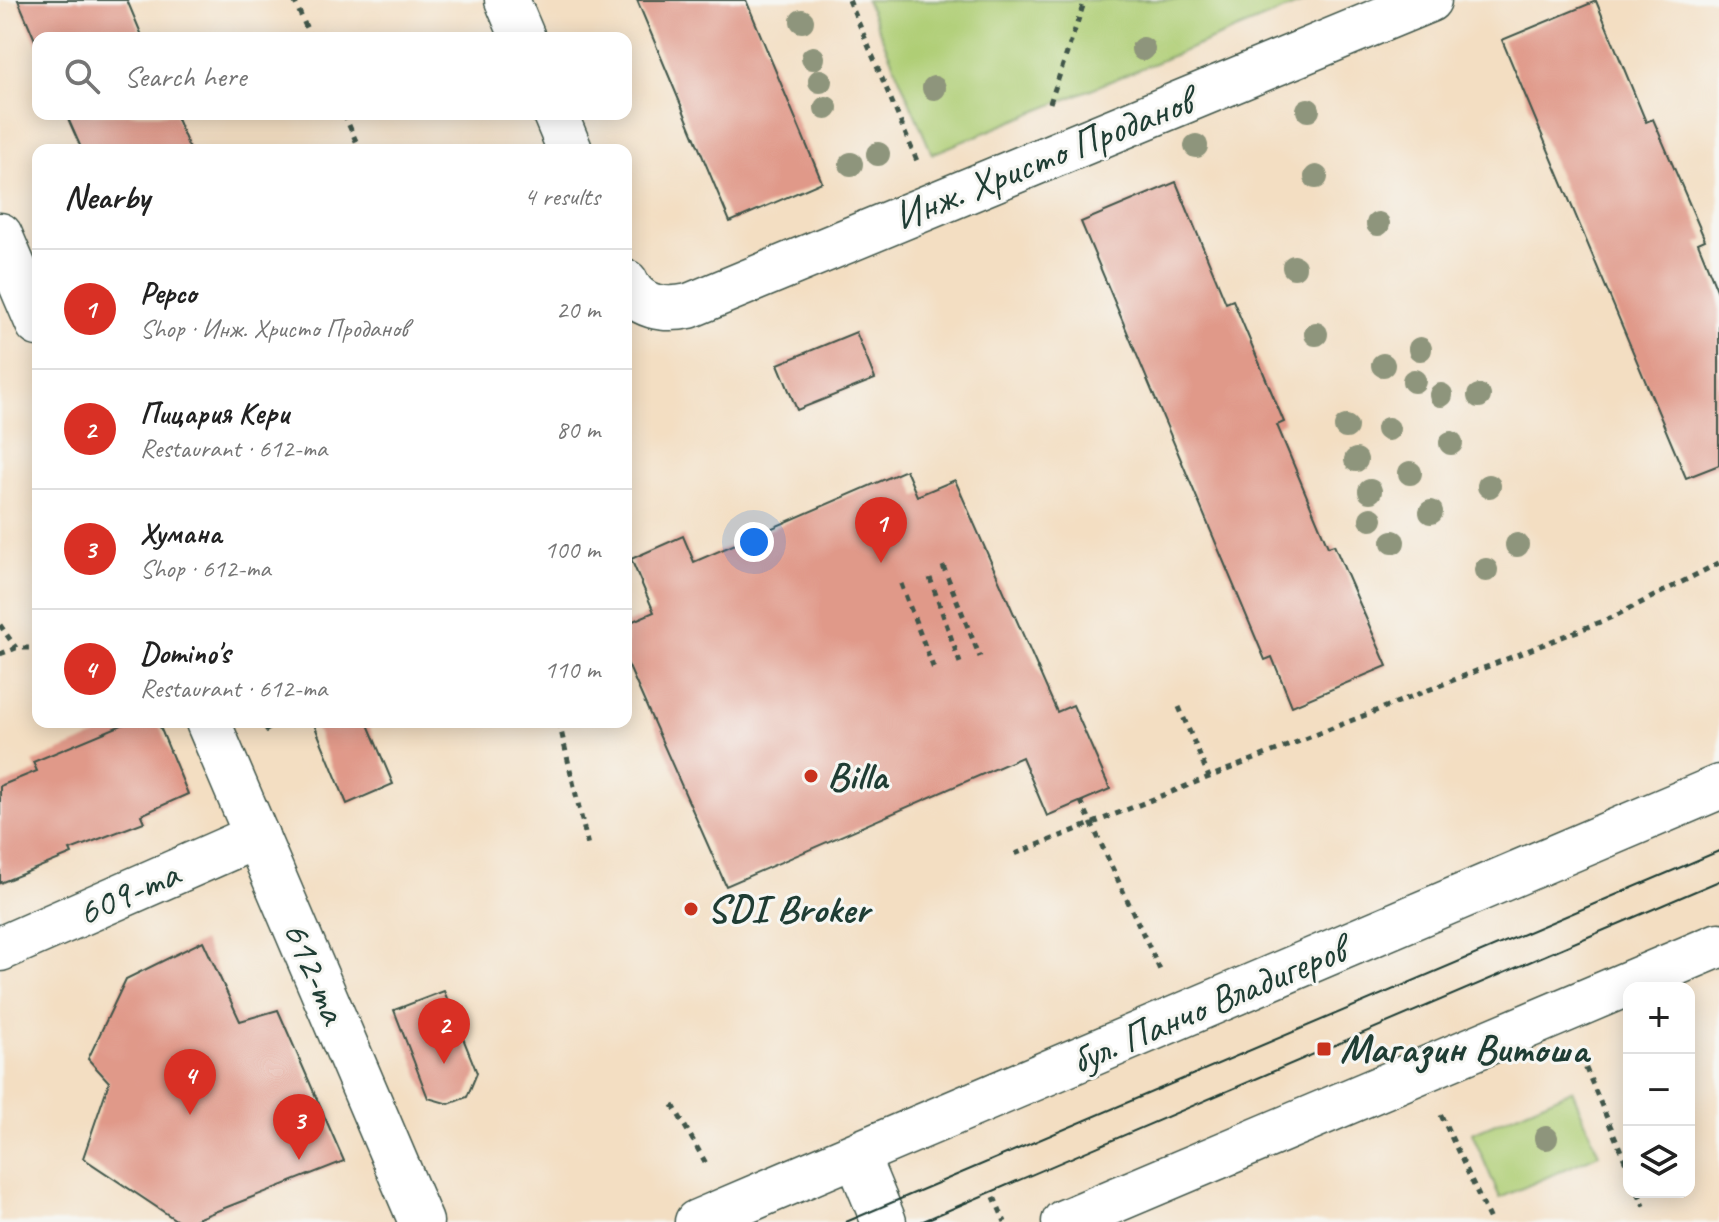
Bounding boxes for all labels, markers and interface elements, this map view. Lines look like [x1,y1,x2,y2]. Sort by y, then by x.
search box [32,32,632,120]
icon: search [60,54,104,98]
text: Search here [124,57,246,95]
street label: Инж. Христо Проданов [887,73,1208,242]
text: Nearby [64,175,150,218]
text: 4 results [524,180,600,213]
text: Pepco [140,274,196,312]
text: 1 [84,293,96,326]
text: 20 m [556,293,600,326]
text: Shop · Инж. Христо Проданов [140,312,408,345]
text: Пицария Кери [140,394,289,432]
text: 2 [84,413,96,446]
text: 80 m [556,413,600,446]
text: Restaurant · 612-та [140,432,327,465]
pin: 1 [855,497,907,563]
text: Хумана [140,514,221,552]
your location [734,522,774,562]
text: 3 [84,533,96,566]
text: 100 m [544,533,600,566]
text: Shop · 612-та [140,552,271,585]
text: Domino's [140,634,230,672]
text: 4 [84,653,96,686]
text: 110 m [544,653,600,686]
text: Restaurant · 612-та [140,672,327,705]
place label: Billa [827,751,889,801]
marker: Billa [802,767,820,785]
street label: 609-та [69,848,189,937]
place label: SDI Broker [707,884,874,934]
marker: SDI Broker [682,900,700,918]
street label: 612-та [271,913,360,1033]
street label: бул. Панчо Владигеров [1063,921,1361,1085]
map controls [1623,982,1695,1198]
button: + [1623,982,1695,1054]
pin: 2 [418,998,470,1064]
place label: Магазин Витоша [1340,1024,1592,1074]
marker: Магазин Витоша [1315,1040,1333,1058]
pin: 4 [164,1049,216,1115]
button: − [1623,1054,1695,1126]
pin: 3 [273,1094,325,1160]
button: layers [1623,1126,1695,1198]

